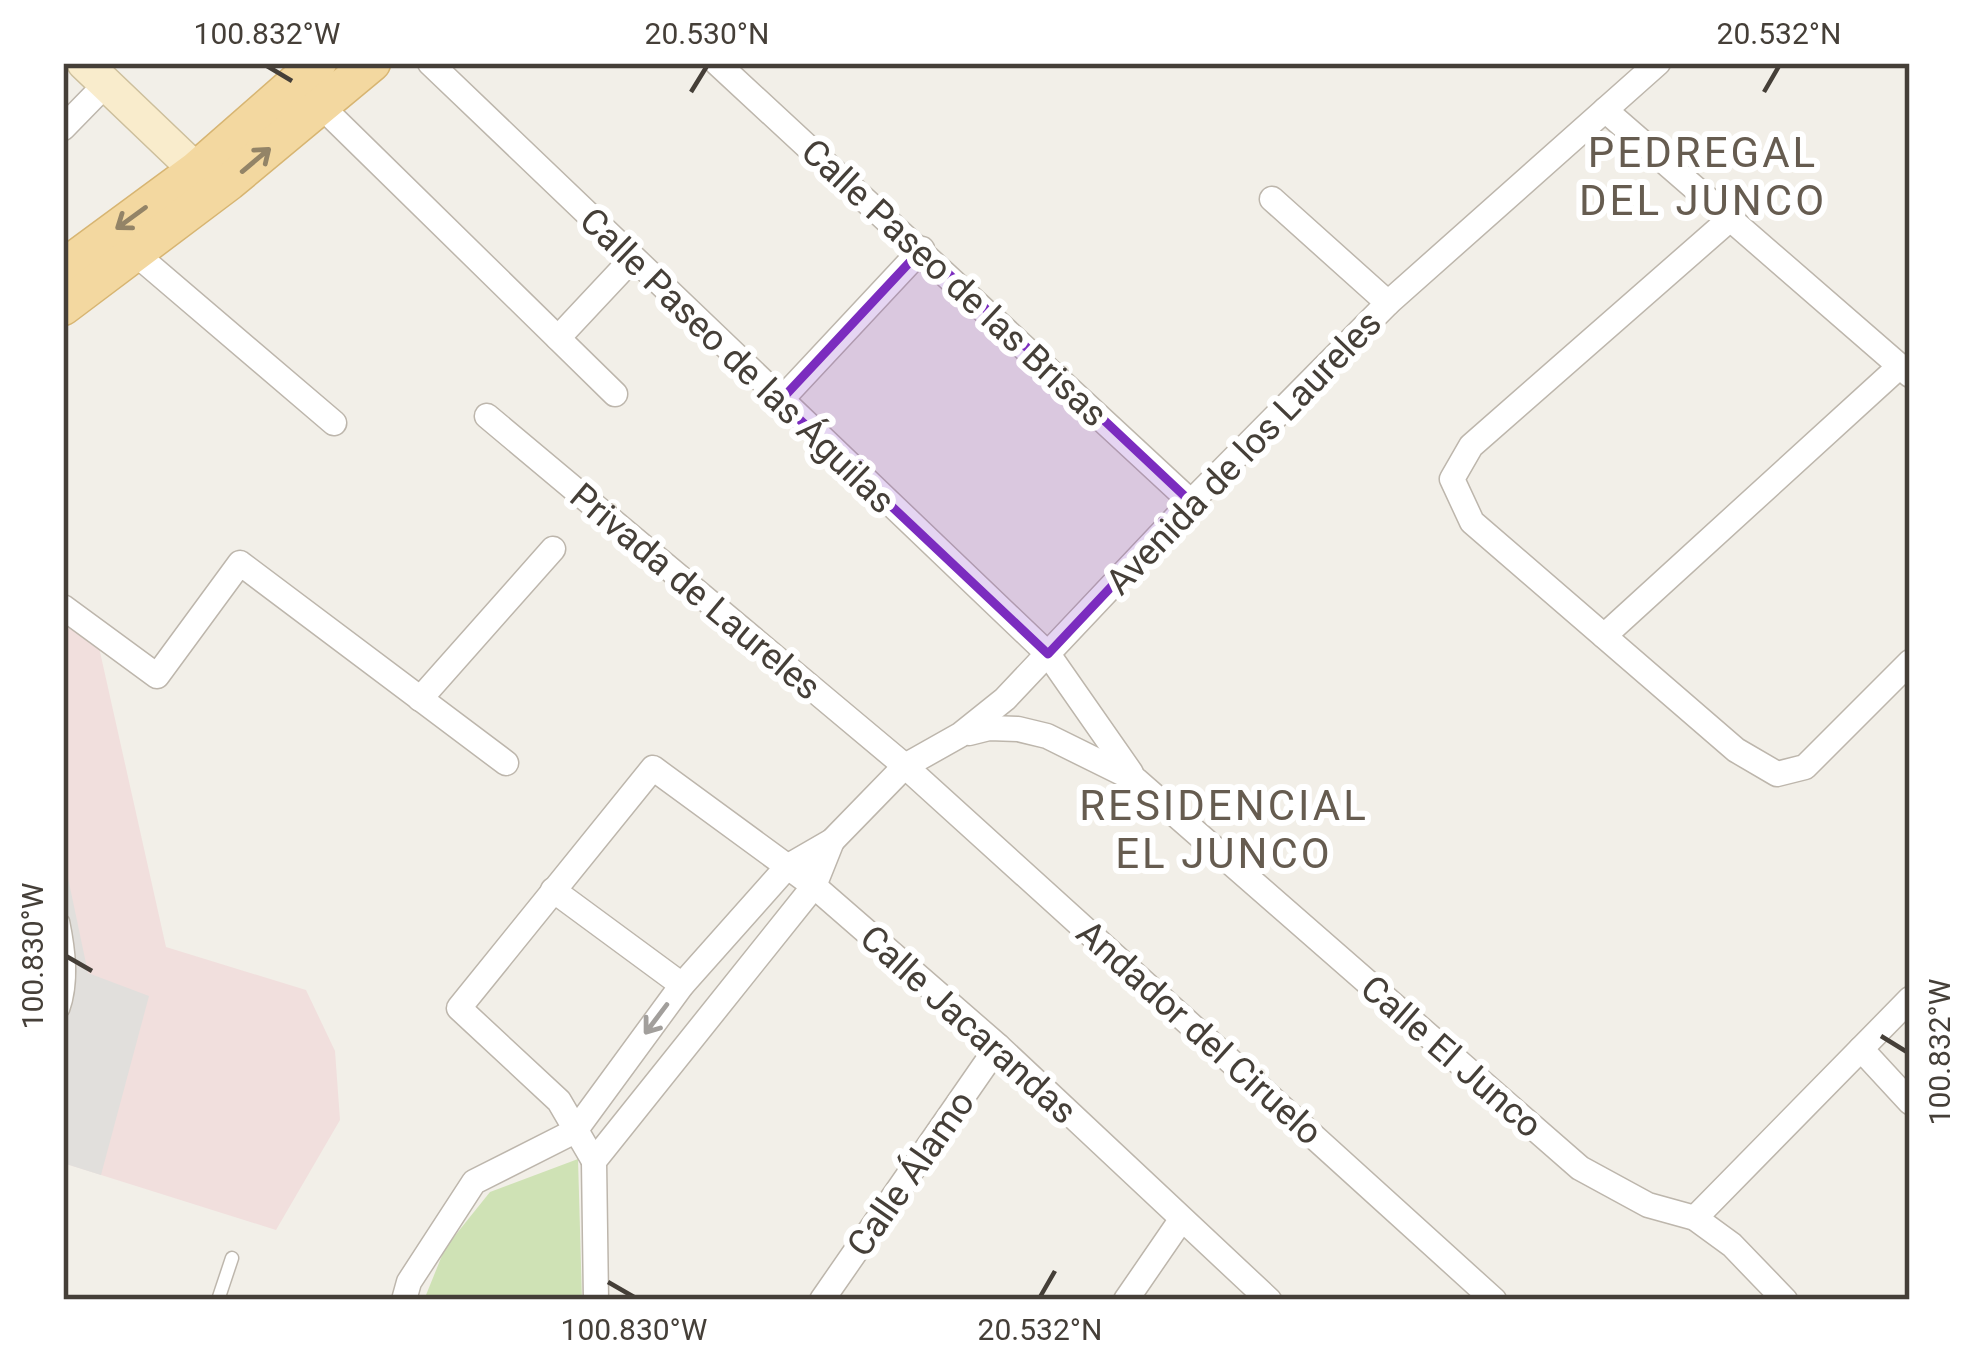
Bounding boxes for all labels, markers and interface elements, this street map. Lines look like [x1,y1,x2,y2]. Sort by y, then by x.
text: 100.832°W [194,16,340,51]
text: 20.530°N [645,16,769,51]
text: 20.532°N [1717,16,1841,51]
district label: PEDREGAL DEL JUNCO [1579,128,1827,225]
street label: Calle Paseo de las Brisas [793,130,1116,435]
one-way arrow [240,146,271,174]
street label: Calle Paseo de las Águilas [571,199,904,522]
one-way arrow [115,205,148,231]
street label: Avenida de los Laureles [1097,302,1390,603]
street label: Privada de Laureles [562,475,829,709]
district label: RESIDENCIAL EL JUNCO [1079,781,1369,878]
text: 100.830°W [15,883,50,1029]
street label: Andador del Ciruelo [1068,912,1330,1154]
street label: Calle Jacarandas [852,917,1085,1133]
street label: Calle El Junco [1352,967,1550,1147]
text: 100.832°W [1922,979,1957,1125]
one-way arrow [644,1002,670,1035]
street label: Calle Álamo [838,1082,983,1264]
text: 100.830°W [561,1312,707,1347]
text: 20.532°N [978,1312,1102,1347]

